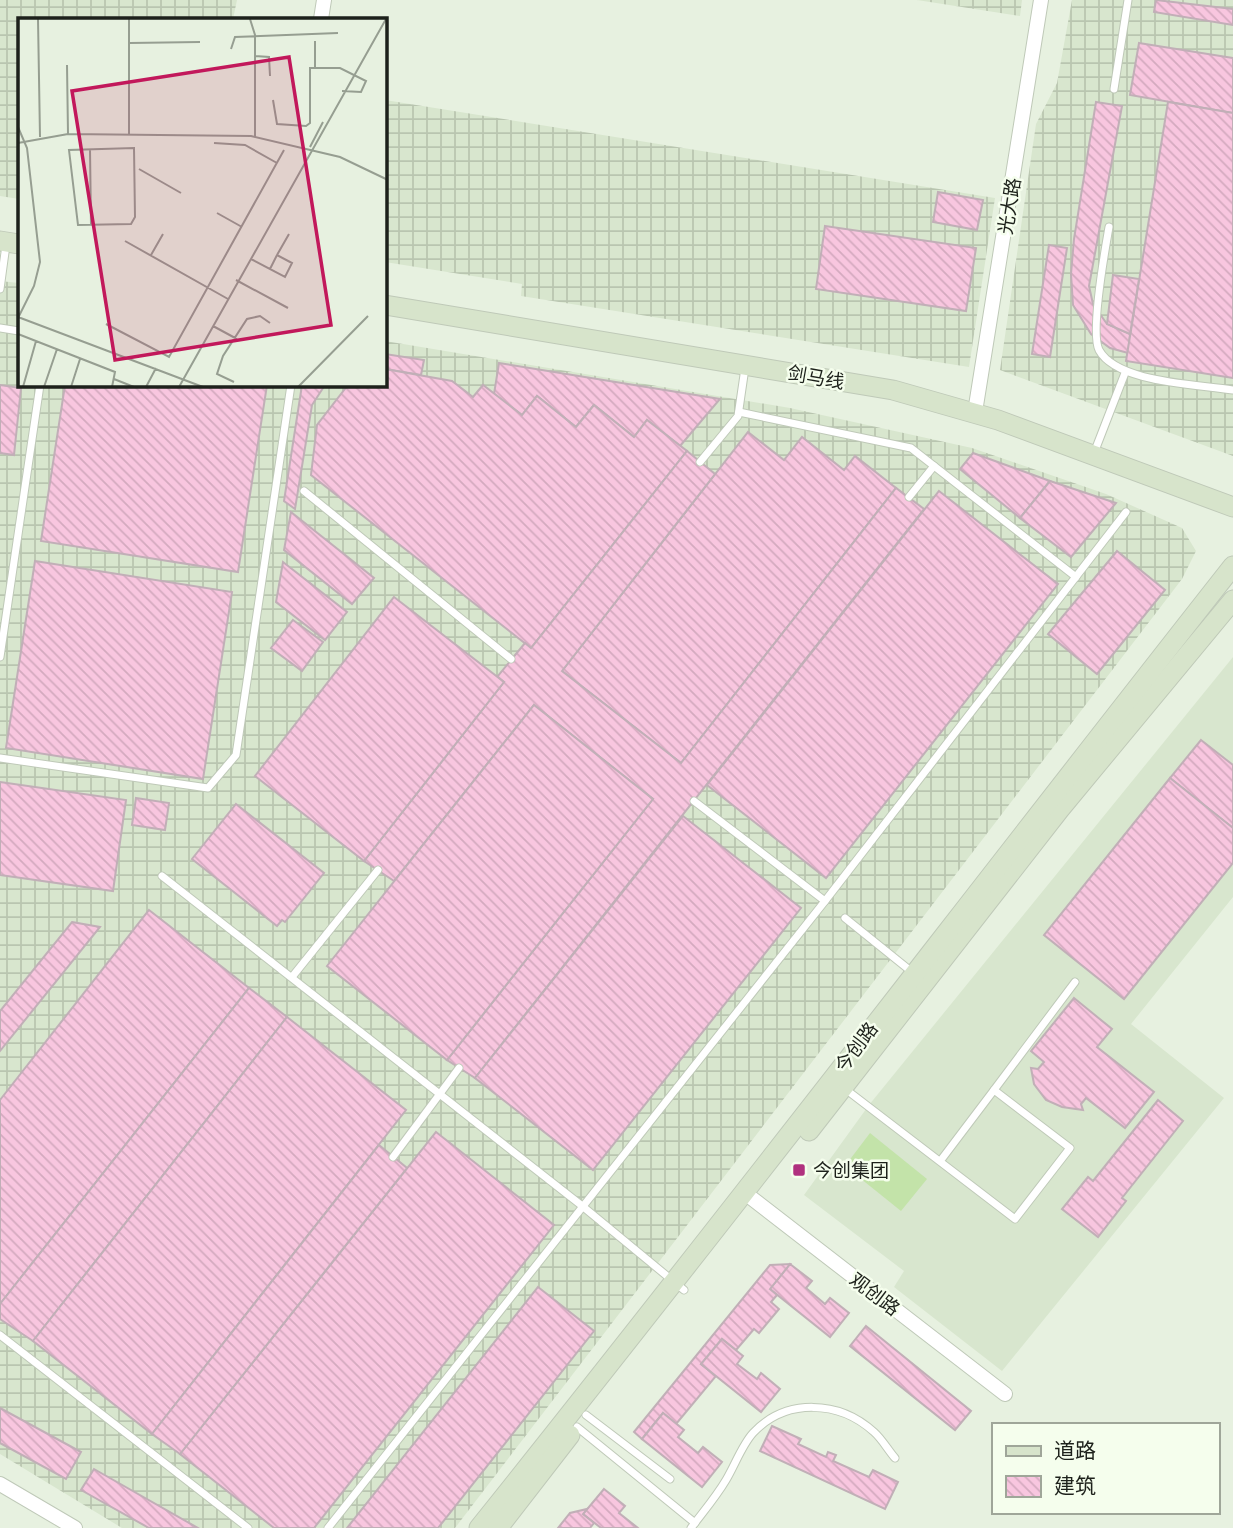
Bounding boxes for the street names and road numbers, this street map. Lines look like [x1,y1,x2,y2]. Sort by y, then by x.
street label: 光大路 [990,175,1026,236]
street label: 剑马线 [786,357,847,395]
street label: 今创路 [827,1015,884,1078]
street label: 观创路 [844,1265,907,1322]

